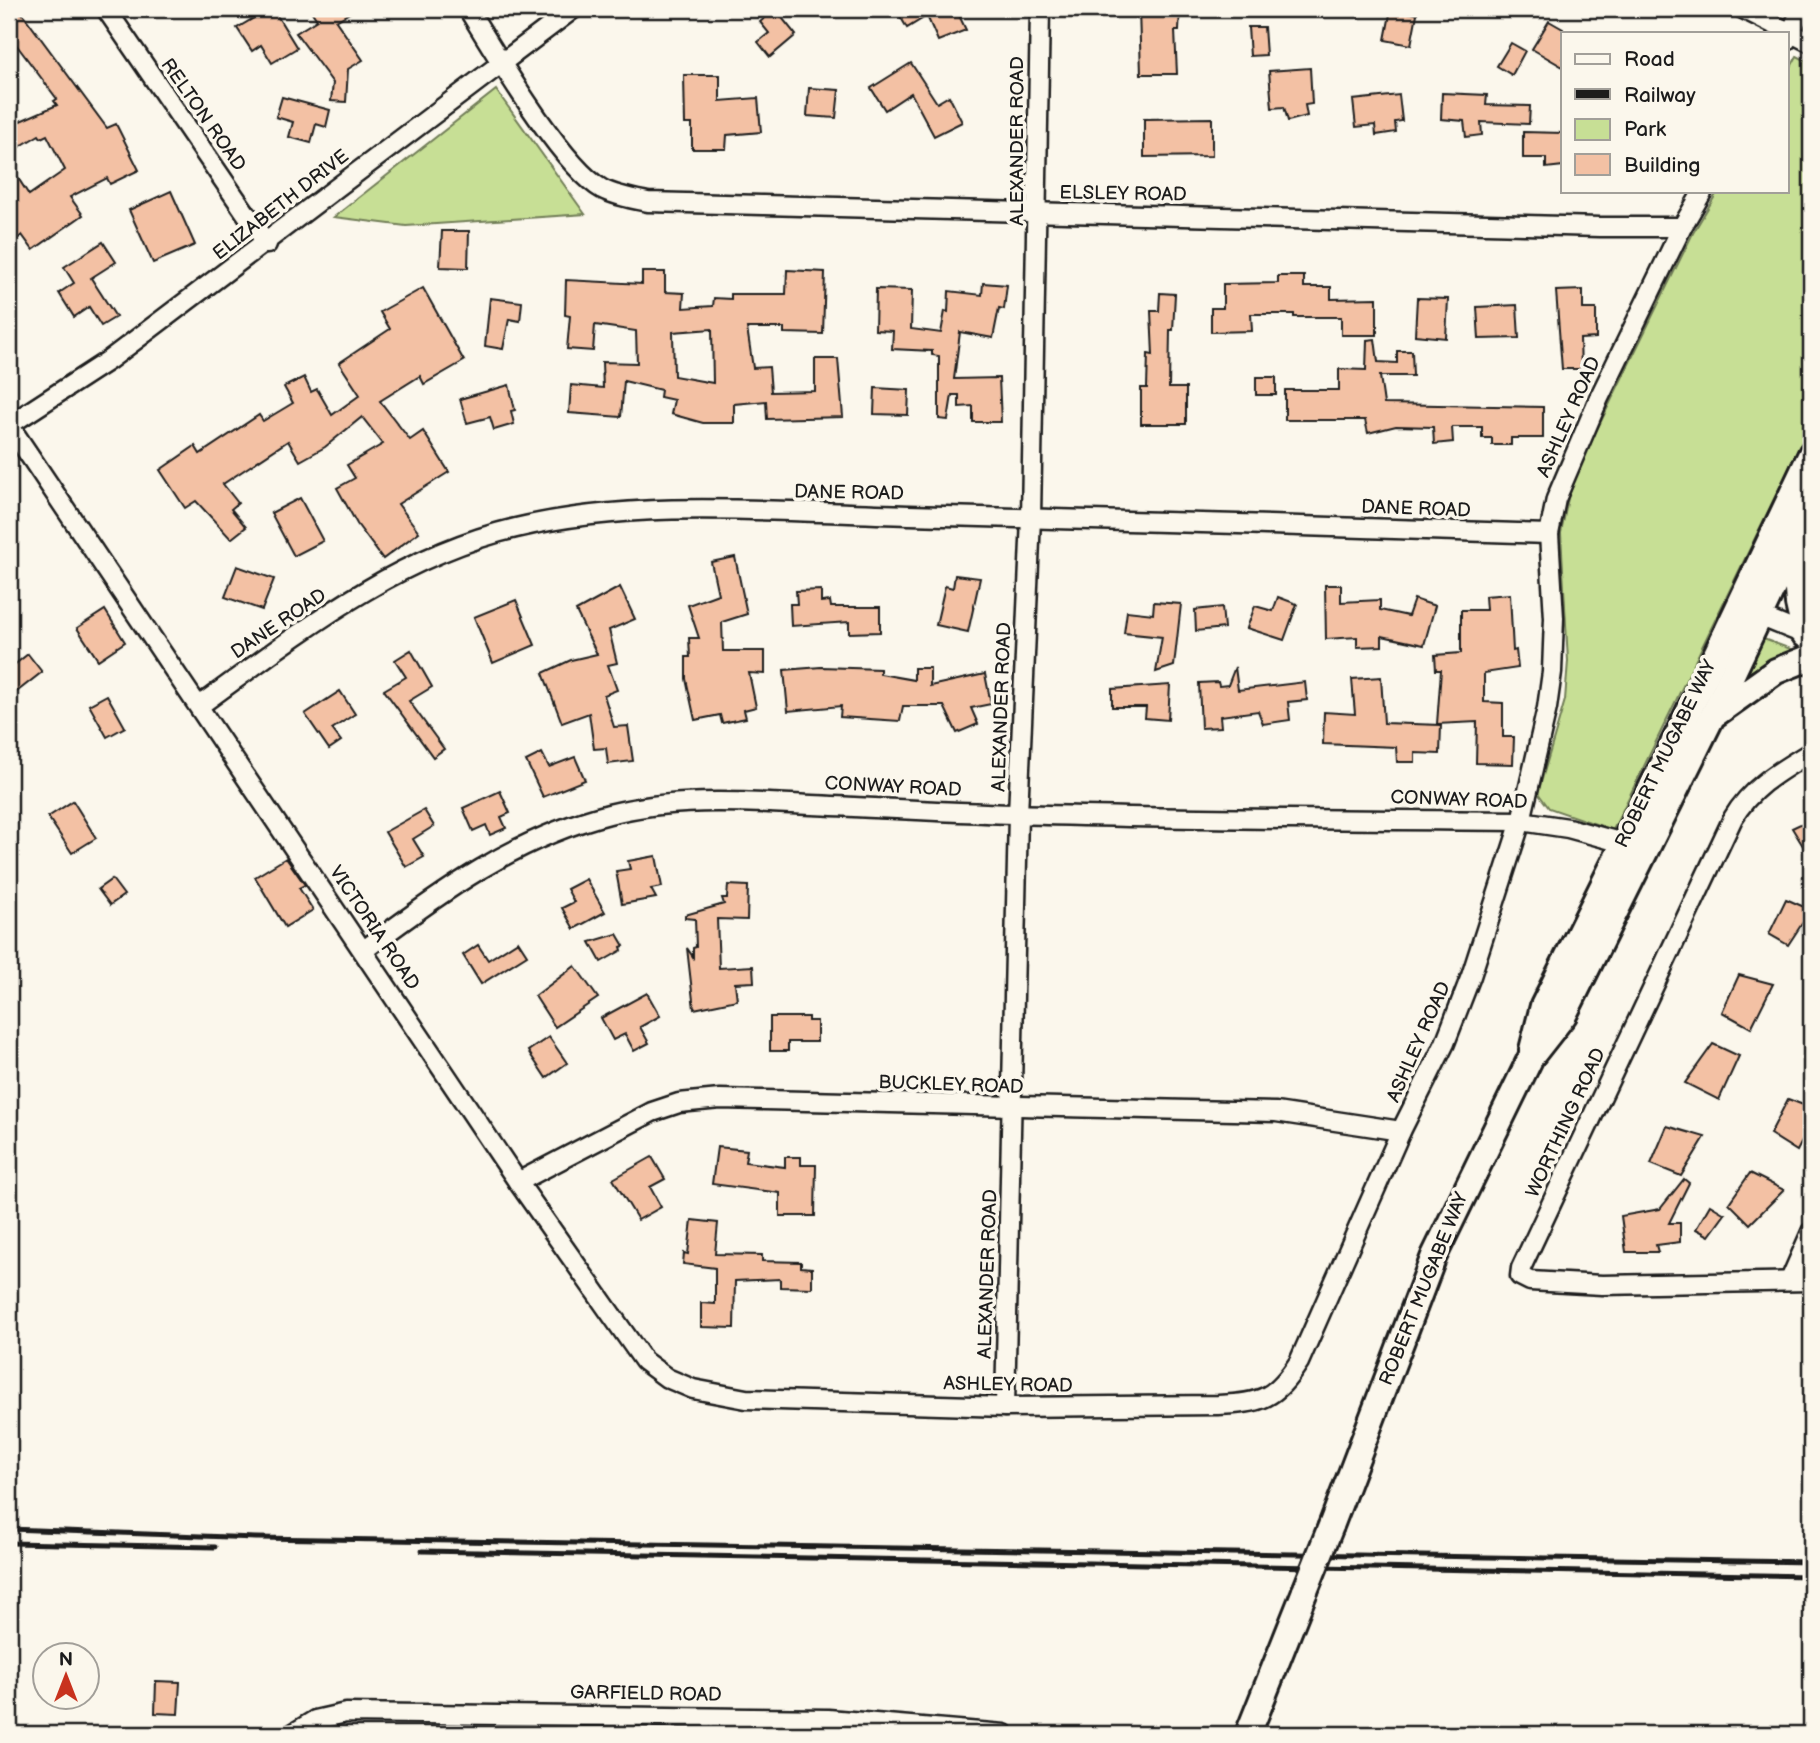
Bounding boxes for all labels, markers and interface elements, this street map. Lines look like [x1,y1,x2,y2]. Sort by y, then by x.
legend [1561,32,1788,192]
text: Road [1624,47,1675,72]
street label: RELTON ROAD [156,54,250,176]
street label: ALEXANDER ROAD [1006,56,1029,226]
text: Railway [1624,83,1696,108]
text: Park [1624,117,1667,142]
street label: ELIZABETH DRIVE [208,145,354,265]
text: Building [1624,153,1700,178]
street label: ELSLEY ROAD [1059,181,1187,207]
street label: ASHLEY ROAD [1532,353,1606,481]
street label: DANE ROAD [794,481,904,505]
street label: DANE ROAD [1361,496,1471,522]
street label: DANE ROAD [227,584,331,664]
street label: ALEXANDER ROAD [988,622,1016,792]
street label: ROBERT MUGABE WAY [1610,656,1722,852]
street label: CONWAY ROAD [824,772,962,802]
street label: CONWAY ROAD [1390,786,1528,814]
street label: VICTORIA ROAD [324,862,424,995]
street label: ASHLEY ROAD [1382,978,1456,1106]
street label: WORTHING ROAD [1521,1044,1611,1201]
street label: BUCKLEY ROAD [878,1071,1024,1099]
street label: ROBERT MUGABE WAY [1375,1188,1474,1389]
street label: ALEXANDER ROAD [974,1189,1002,1359]
street label: ASHLEY ROAD [943,1372,1073,1398]
north arrow [32,1642,102,1712]
text: N [59,1649,73,1672]
street label: GARFIELD ROAD [570,1681,722,1707]

